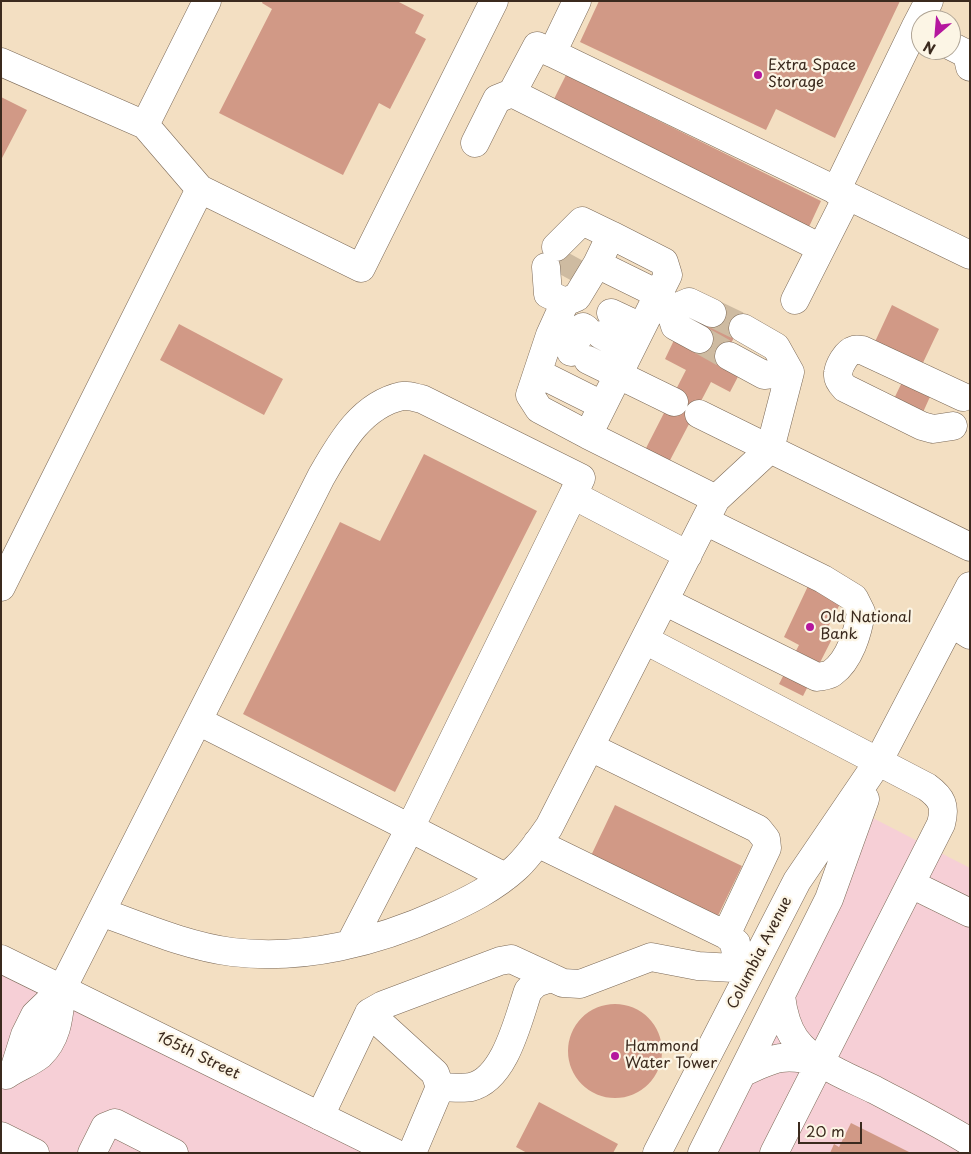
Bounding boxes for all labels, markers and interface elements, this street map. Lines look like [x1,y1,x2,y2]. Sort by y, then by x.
north arrow [911,10,961,60]
text: N [920,36,939,60]
place label: Extra Space Storage [768,57,856,92]
marker: Extra Space Storage [752,69,764,81]
place label: Old National Bank [820,609,912,644]
marker: Old National Bank [804,621,816,633]
street label: Columbia Avenue [724,894,796,1012]
street label: 165th Street [153,1028,243,1084]
place label: Hammond Water Tower [625,1038,717,1073]
marker: Hammond Water Tower [609,1050,621,1062]
scale bar [801,1112,865,1144]
text: 20 m [806,1119,845,1142]

